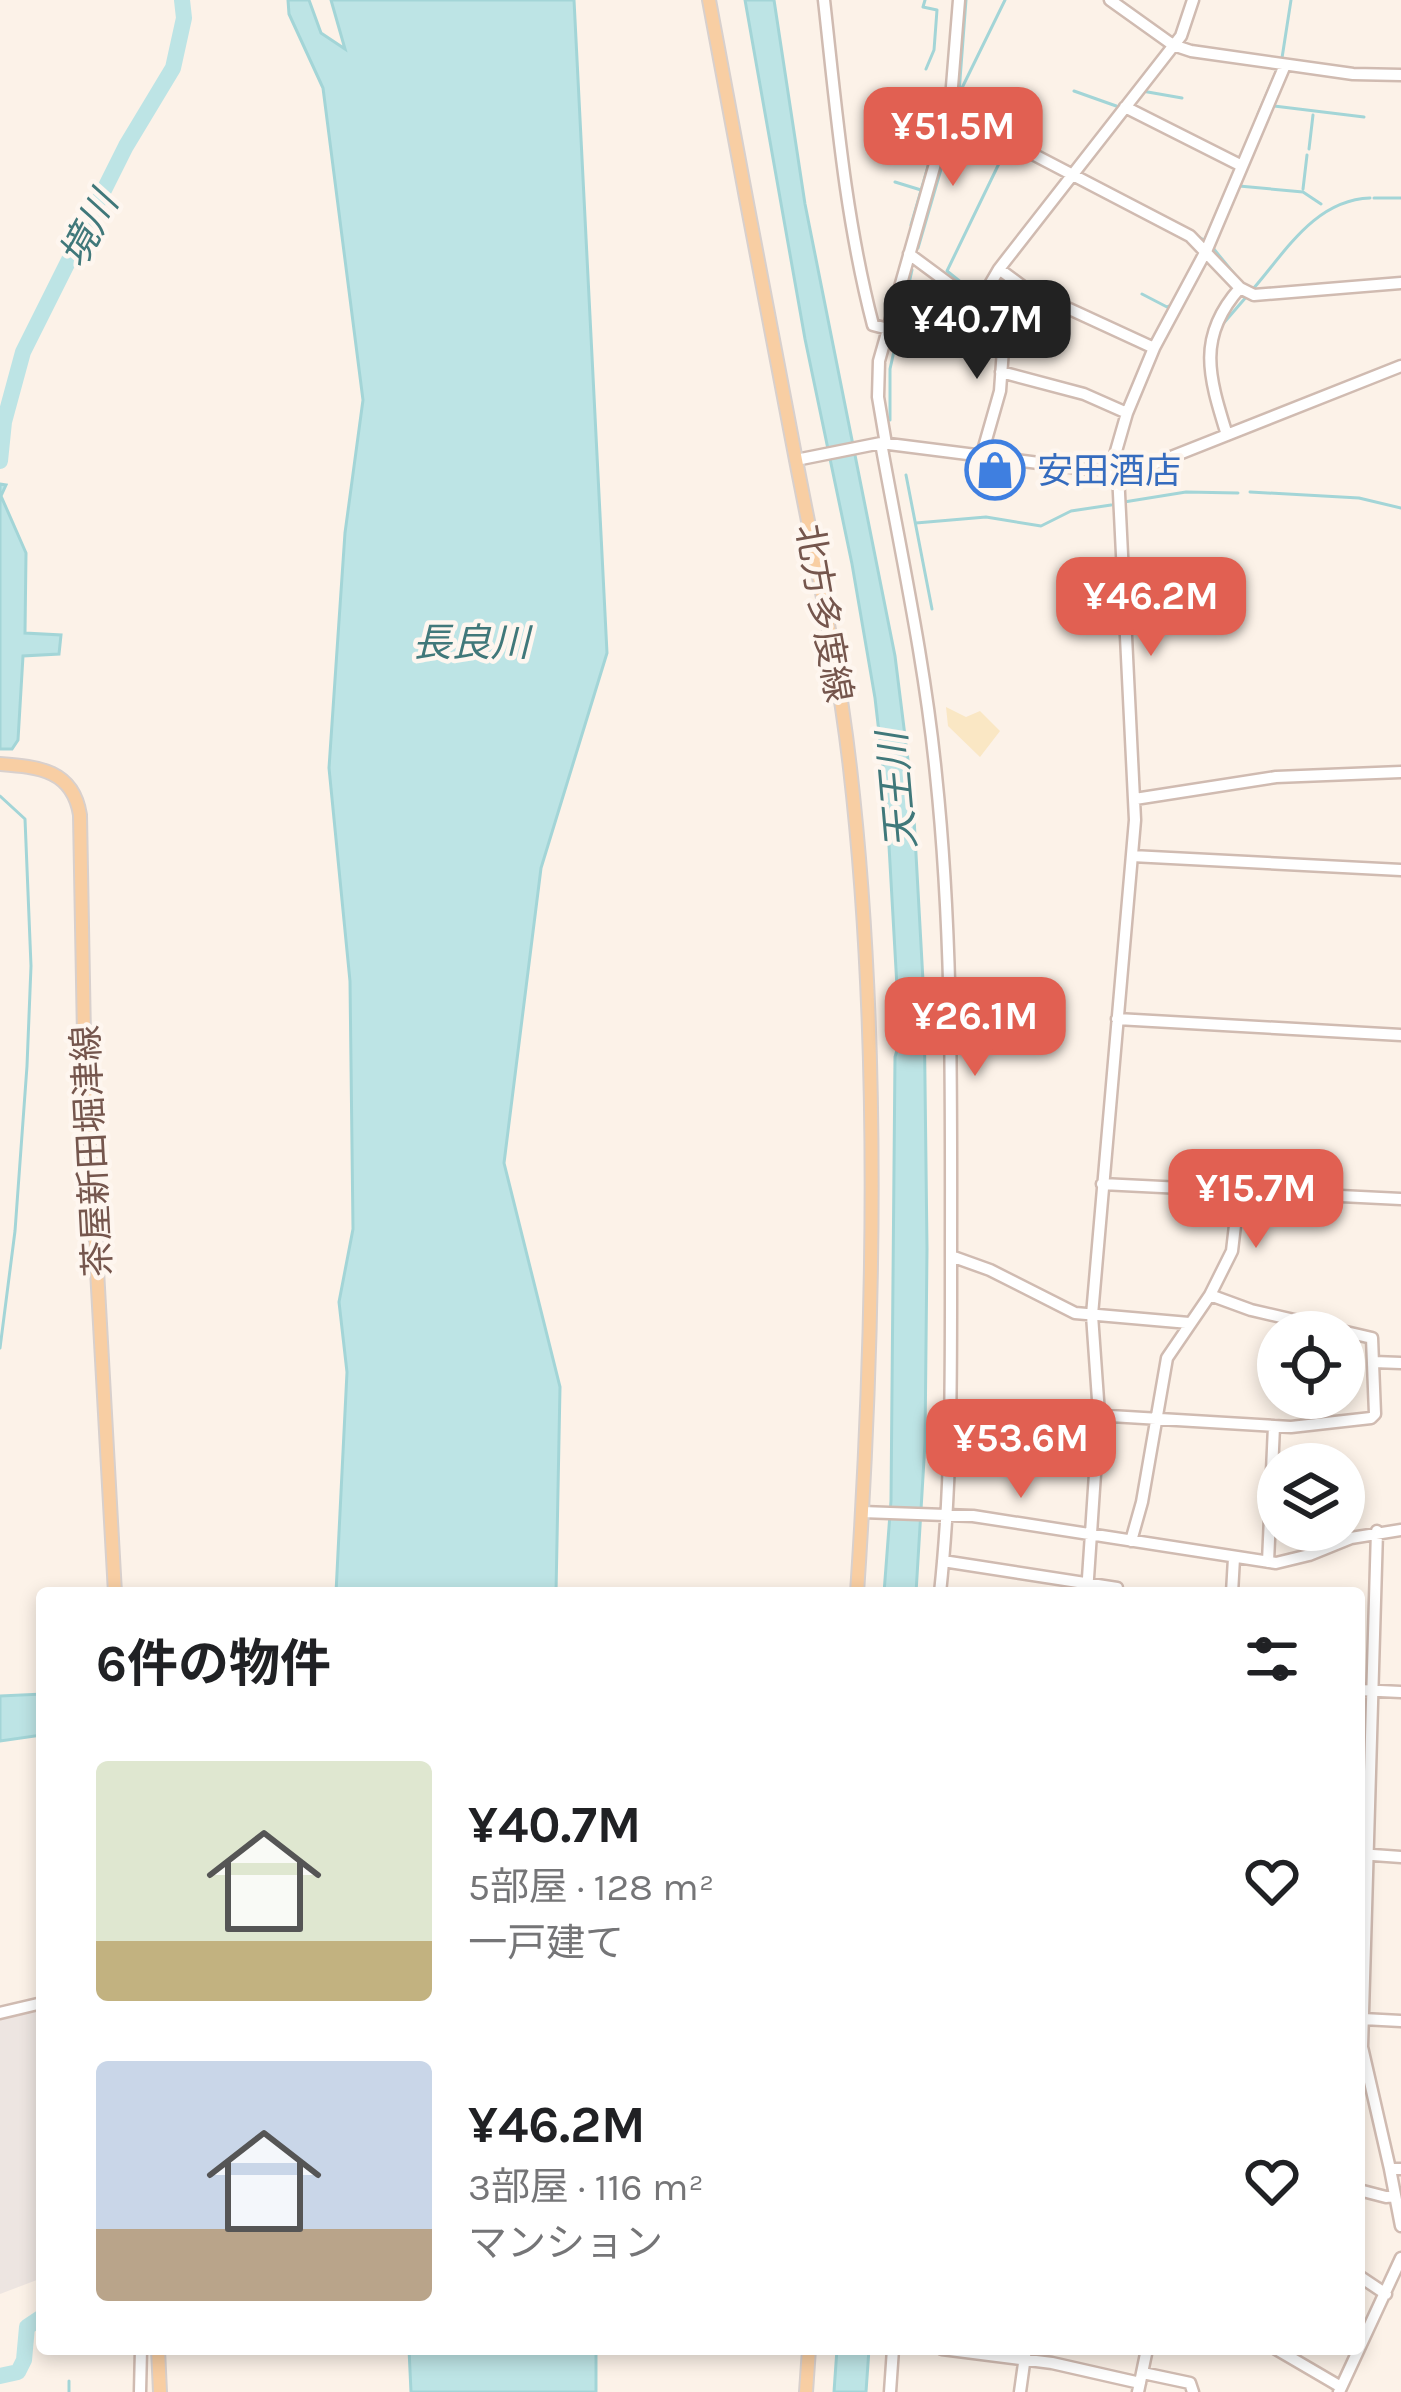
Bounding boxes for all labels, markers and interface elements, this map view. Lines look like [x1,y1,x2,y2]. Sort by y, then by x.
pin: ¥51.5M [855,87,1051,189]
text: ¥51.5M [891,103,1015,149]
water label: 境川 [50,181,129,275]
pin: ¥40.7M [879,280,1075,382]
text: ¥40.7M [911,296,1043,342]
shop icon: 安田酒店 [964,439,1026,501]
place label: 安田酒店 [1037,450,1181,492]
street label: 北方多度線 [788,521,860,705]
pin: ¥46.2M [1053,557,1249,659]
text: ¥46.2M [1083,573,1219,619]
water label: 長良川 [412,620,533,666]
water label: 天王川 [869,727,925,851]
pin: ¥26.1M [877,977,1073,1079]
text: ¥26.1M [912,993,1038,1039]
street label: 茶屋新田堀津線 [64,1024,120,1278]
pin: ¥15.7M [1158,1149,1354,1251]
text: ¥15.7M [1195,1165,1317,1211]
map controls [1257,1311,1365,1551]
button: locate [1257,1311,1365,1419]
pin: ¥53.6M [923,1399,1119,1501]
text: ¥53.6M [953,1415,1089,1461]
button: layers [1257,1443,1365,1551]
icon: filters [1239,1626,1305,1692]
text: 6件の物件 [96,1634,331,1694]
text: ¥40.7M [468,1795,641,1855]
icon: home [192,1809,336,1953]
icon: heart [1239,1848,1305,1914]
text: 5部屋 · 128 m² [468,1864,714,1910]
text: 一戸建て [468,1920,624,1966]
text: ¥46.2M [468,2095,646,2155]
icon: home [192,2109,336,2253]
icon: heart [1239,2148,1305,2214]
text: 3部屋 · 116 m² [468,2164,704,2210]
text: マンション [468,2220,663,2266]

